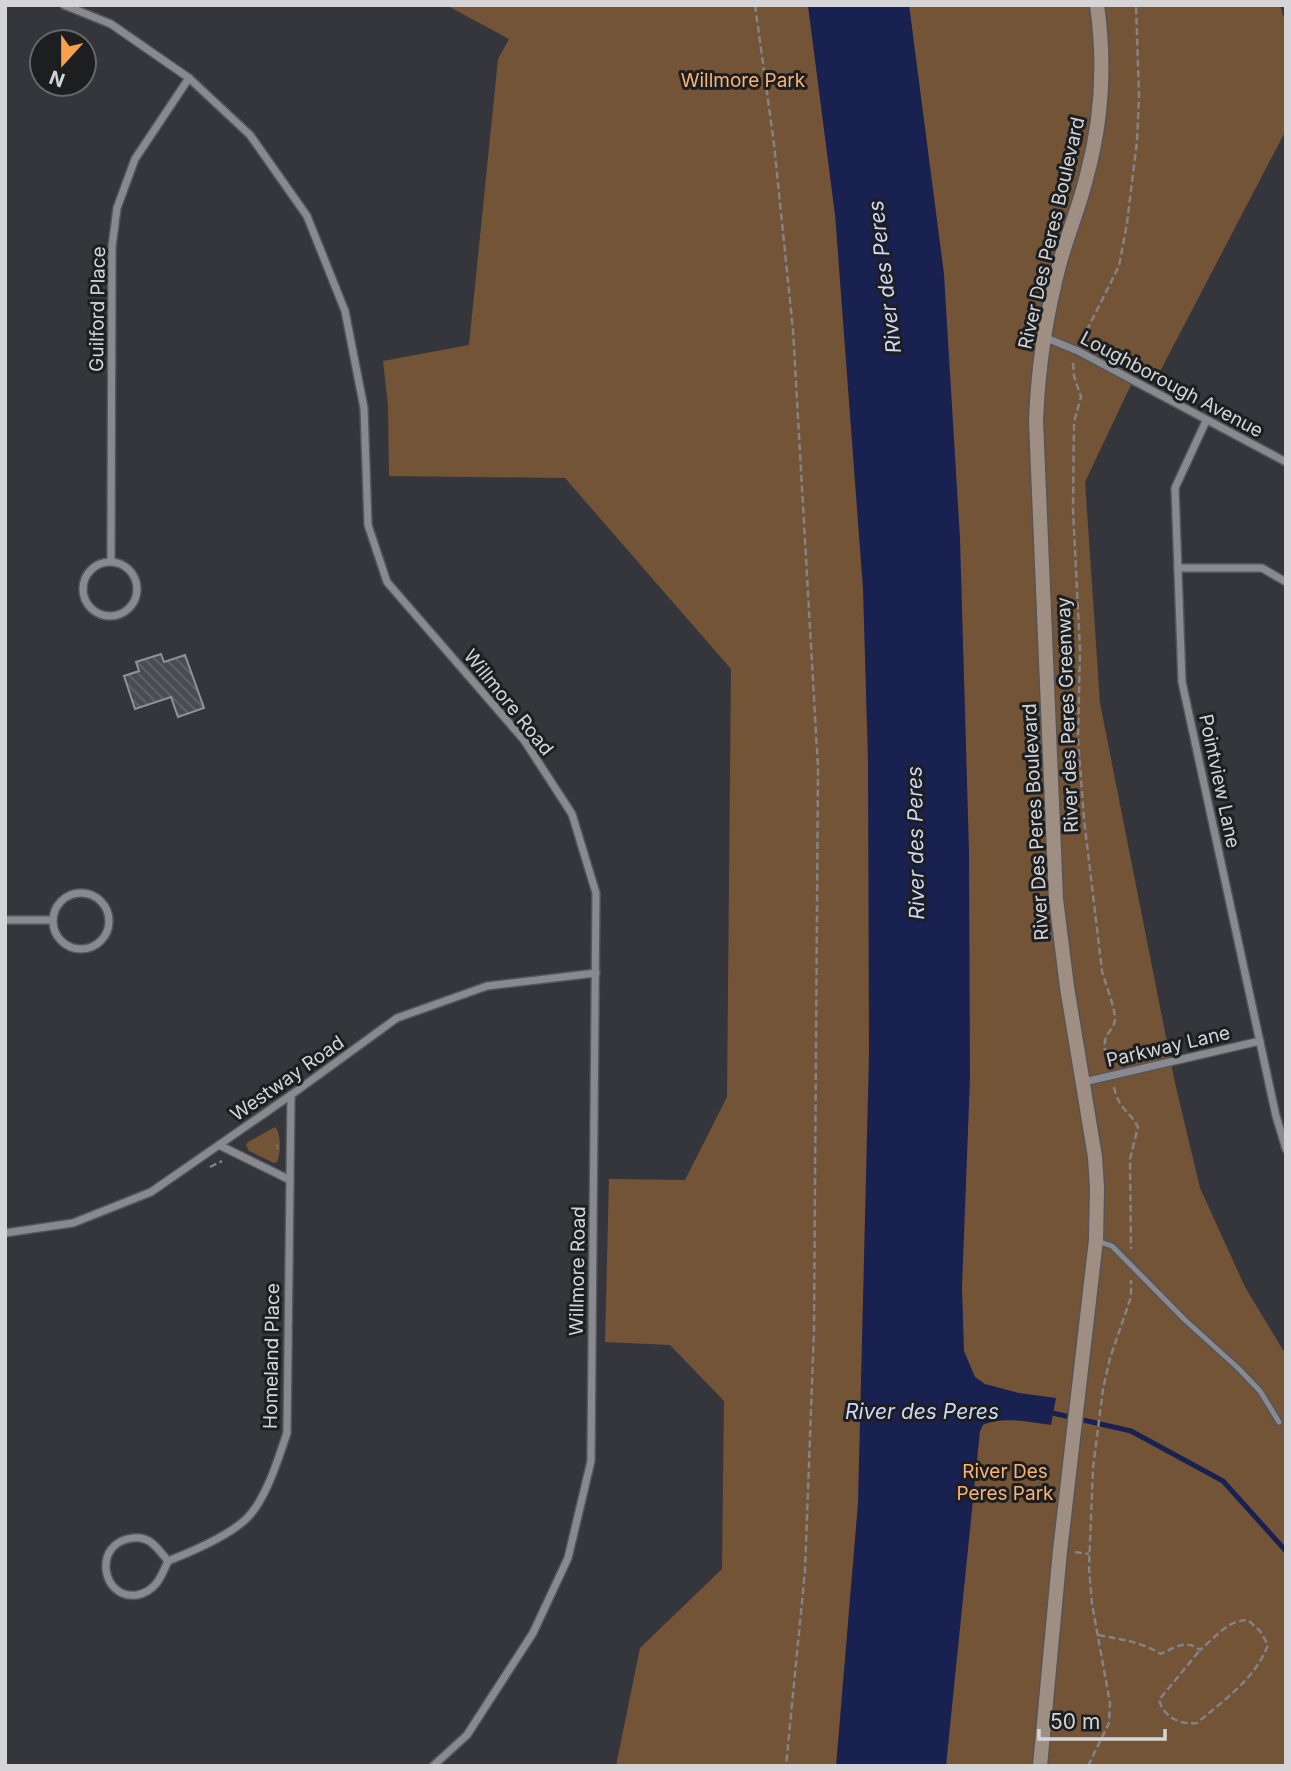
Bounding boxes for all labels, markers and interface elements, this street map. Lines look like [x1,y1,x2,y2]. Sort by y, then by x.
north arrow [28,28,98,98]
text: N [46,65,68,92]
park label: Willmore Park [681,69,806,92]
street label: River Des Peres Boulevard [1014,115,1089,351]
water label: River des Peres [863,199,906,355]
street label: Guilford Place [85,246,110,372]
street label: Loughborough Avenue [1076,326,1267,442]
street label: River des Peres Greenway [1052,596,1083,833]
street label: Willmore Road [459,645,558,760]
street label: River Des Peres Boulevard [1018,703,1053,941]
street label: Pointview Lane [1194,712,1245,850]
water label: River des Peres [902,766,929,920]
street label: Parkway Lane [1104,1021,1232,1072]
street label: Westway Road [226,1031,348,1126]
street label: Willmore Road [565,1206,590,1336]
street label: Homeland Place [259,1283,284,1429]
water label: River des Peres [845,1399,999,1424]
park label: River Des Peres Park [956,1460,1054,1505]
scale bar [1039,1698,1165,1742]
text: 50 m [1050,1709,1100,1734]

